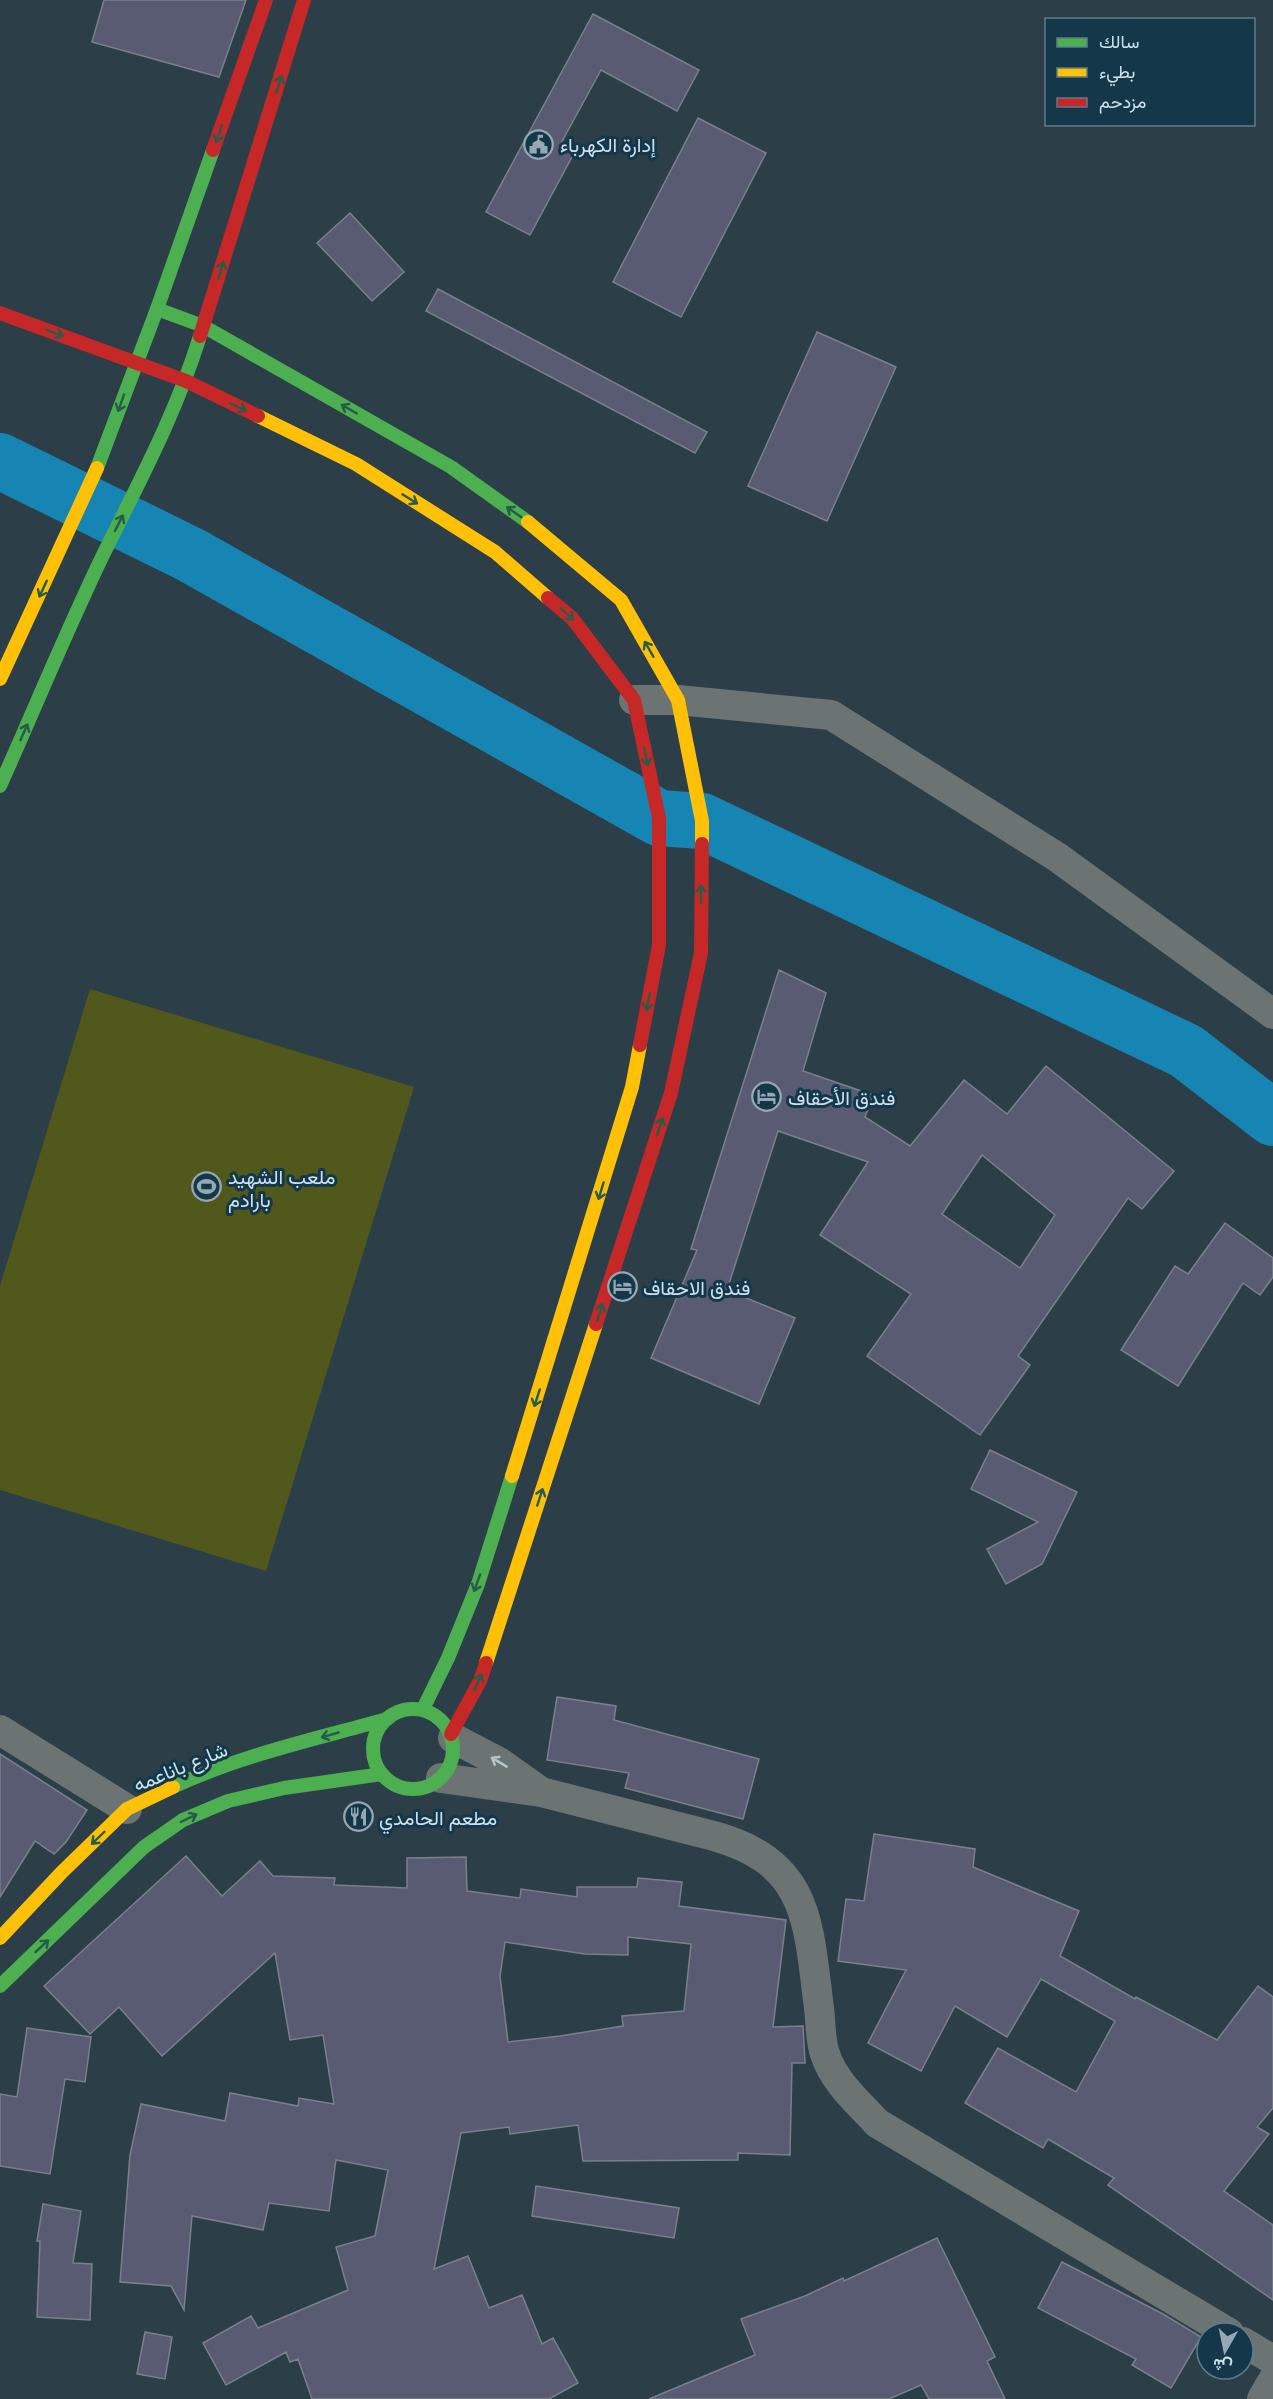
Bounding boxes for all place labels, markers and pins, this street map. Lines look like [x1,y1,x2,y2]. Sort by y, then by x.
public building icon: إدارة الكهرباء [523,128,555,160]
place label: إدارة الكهرباء [560,132,656,158]
hotel icon: فندق الأحقاف [751,1081,783,1113]
place label: فندق الأحقاف [788,1085,895,1109]
place label: ملعب الشهيد بارادم [228,1164,335,1213]
sports icon: ملعب الشهيد بارادم [191,1171,223,1203]
hotel icon: فندق الاحقاف [606,1271,638,1303]
place label: فندق الاحقاف [643,1275,750,1299]
restaurant icon: مطعم الحامدي [342,1801,374,1833]
place label: مطعم الحامدي [379,1805,497,1835]

